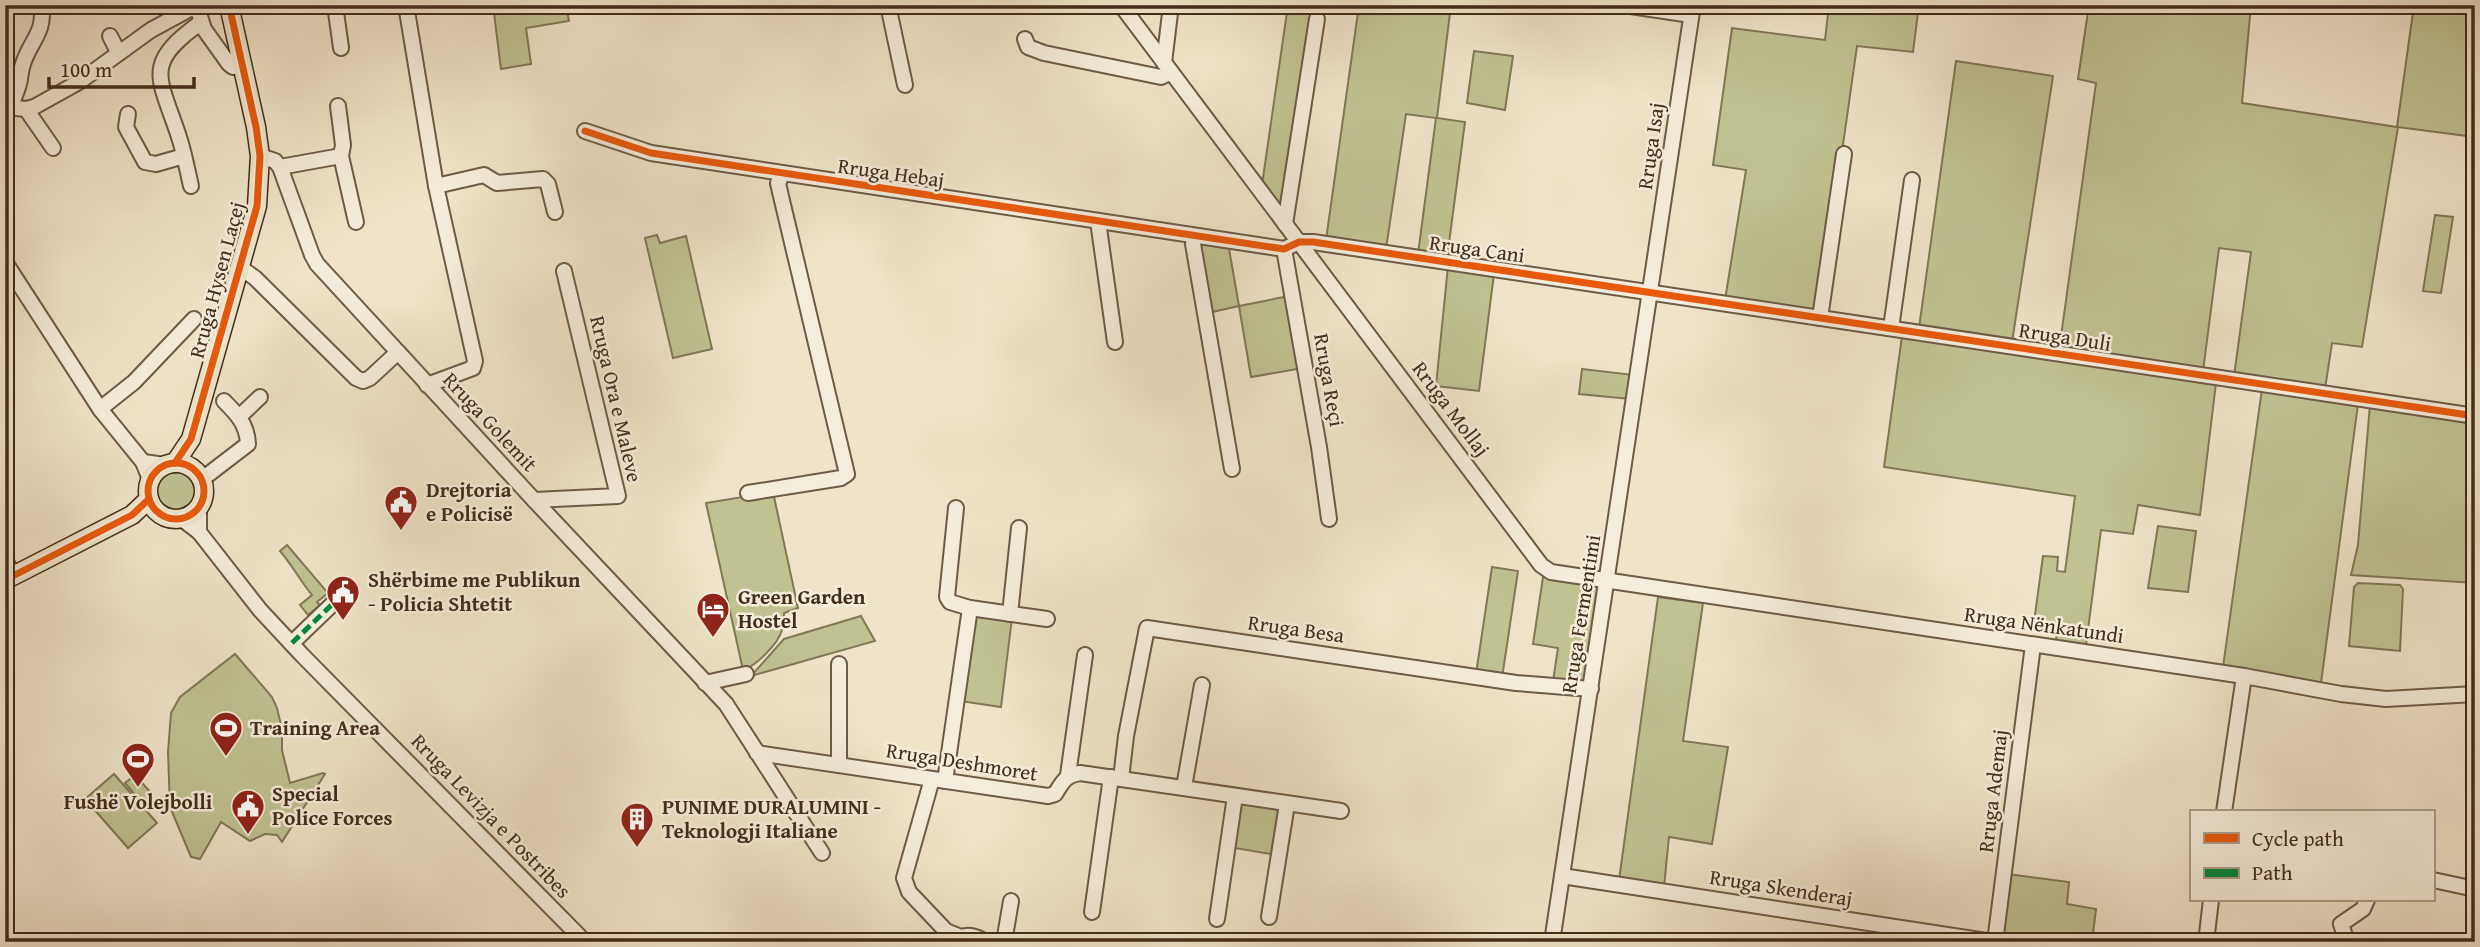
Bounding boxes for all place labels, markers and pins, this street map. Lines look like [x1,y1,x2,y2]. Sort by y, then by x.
place label: Drejtoria e Policisë [426,474,513,529]
public building icon: Drejtoria e Policisë [382,483,420,532]
place label: Shërbime me Publikun - Policia Shtetit [368,564,581,619]
public building icon: Shërbime me Publikun - Policia Shtetit [324,573,362,622]
place label: Green Garden Hostel [738,581,866,636]
hotel icon: Green Garden Hostel [694,590,732,639]
sports icon: Training Area [207,709,245,758]
place label: Training Area [250,712,380,743]
sports icon: Fushë Volejbolli [119,740,157,789]
place label: Special Police Forces [272,778,393,833]
place label: Fushë Volejbolli [64,786,213,817]
public building icon: Special Police Forces [229,787,267,836]
place label: PUNIME DURALUMINI - Teknologji Italiane [662,791,882,846]
building icon: PUNIME DURALUMINI - Teknologji Italiane [618,800,656,849]

